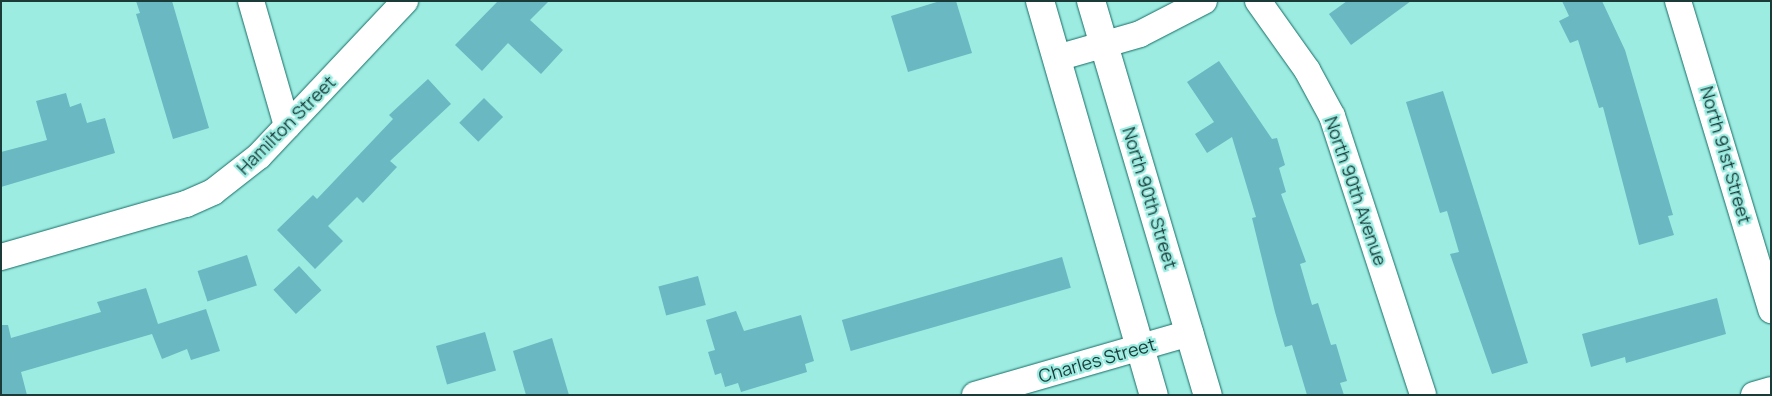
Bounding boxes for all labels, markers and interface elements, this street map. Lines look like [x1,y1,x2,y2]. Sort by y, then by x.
street label: Hamilton Street [232,71,340,179]
street label: North 91st Street [1696,84,1756,226]
street label: North 90th Avenue [1320,114,1392,268]
street label: North 90th Street [1118,124,1182,272]
street label: Charles Street [1036,333,1158,387]

